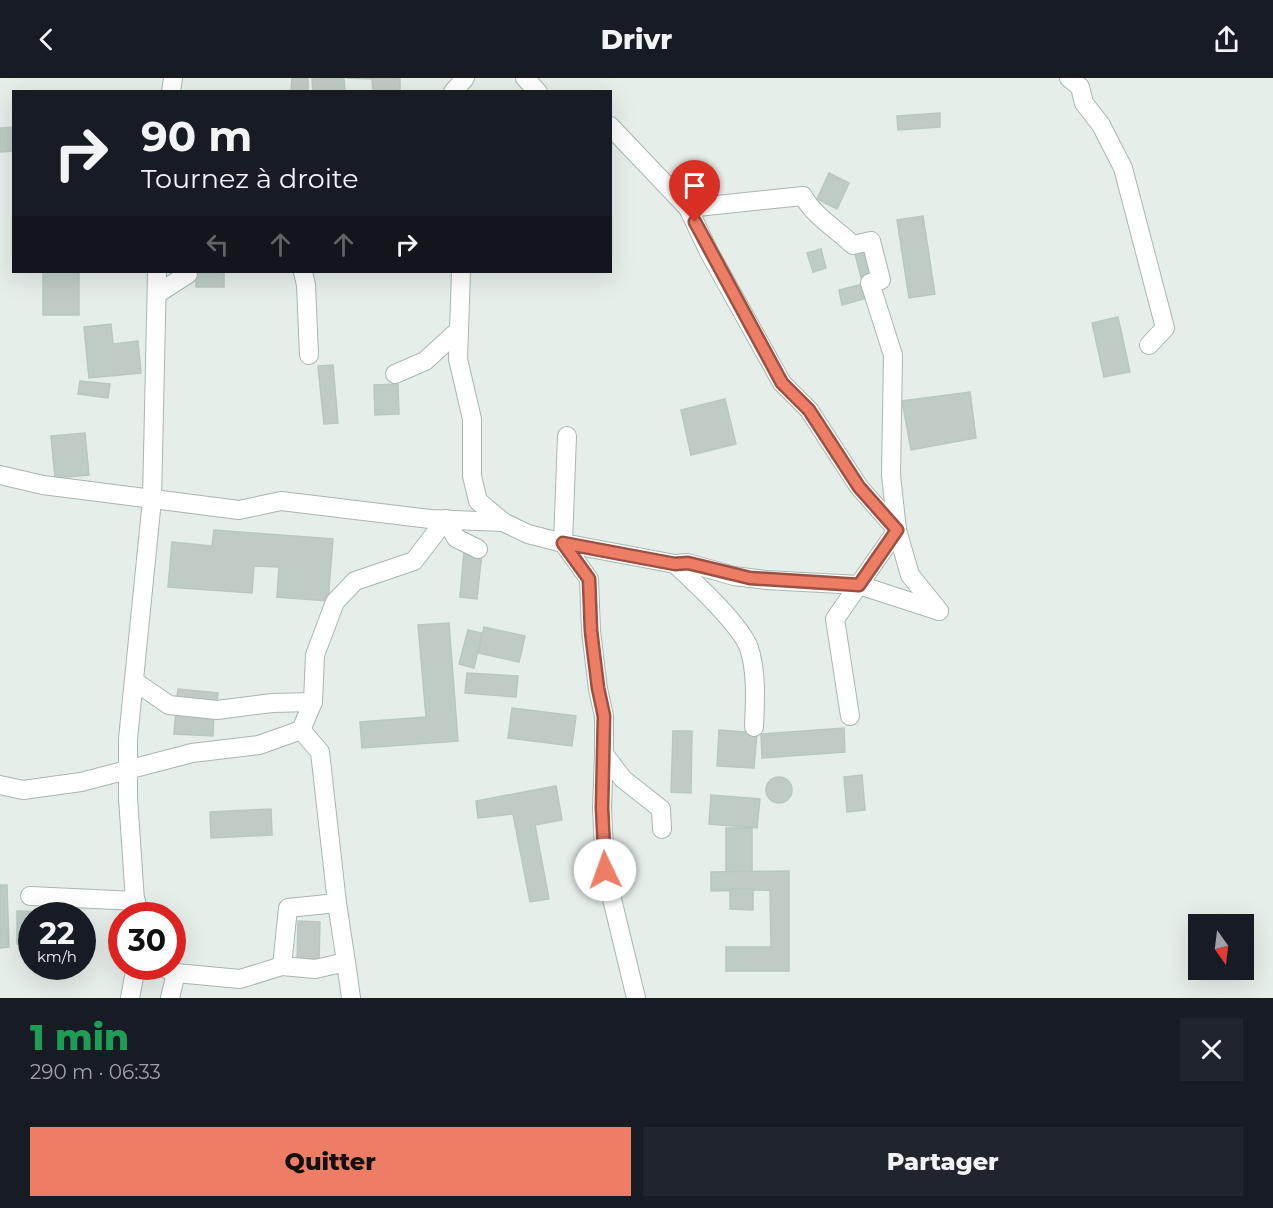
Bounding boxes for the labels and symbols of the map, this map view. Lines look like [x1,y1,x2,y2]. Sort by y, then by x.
pin [669,160,720,222]
position arrow [573,838,637,902]
speed limit sign: 30 [108,902,186,980]
north arrow [1188,914,1254,980]

